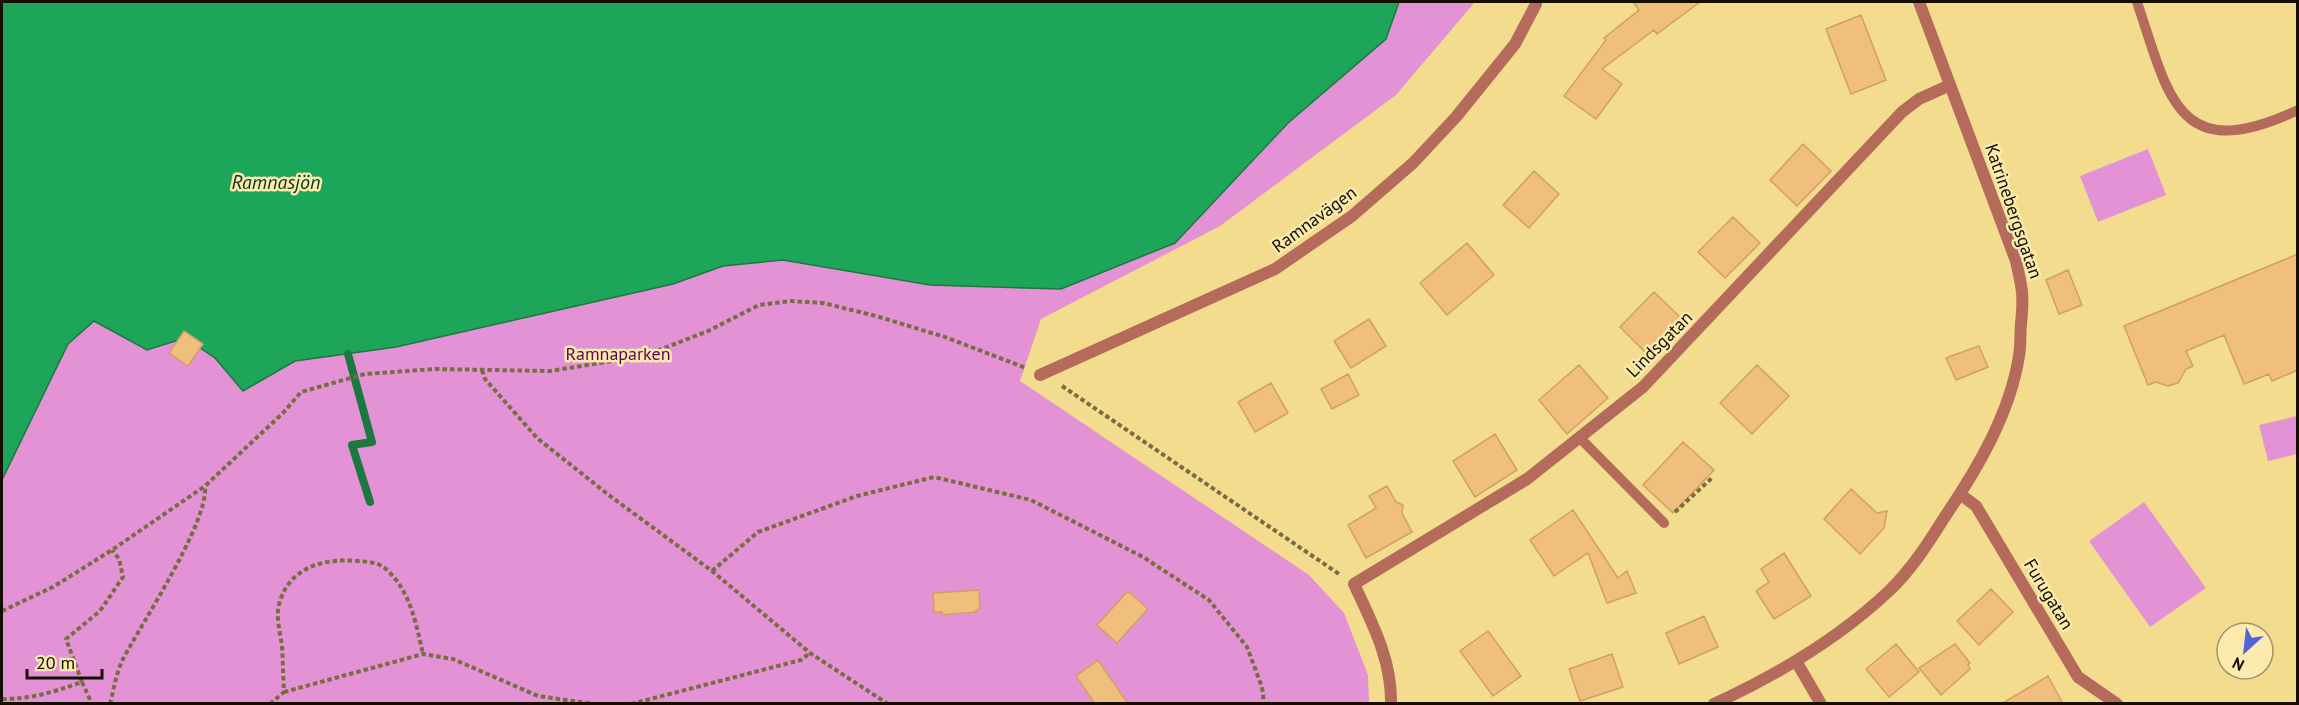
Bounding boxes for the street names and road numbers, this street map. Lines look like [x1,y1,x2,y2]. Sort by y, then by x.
street label: Katrinebergsgatan [1980,141,2048,281]
street label: Ramnavägen [1267,181,1361,257]
street label: Lindsgatan [1621,306,1697,382]
street label: Furugatan [2019,555,2079,633]

